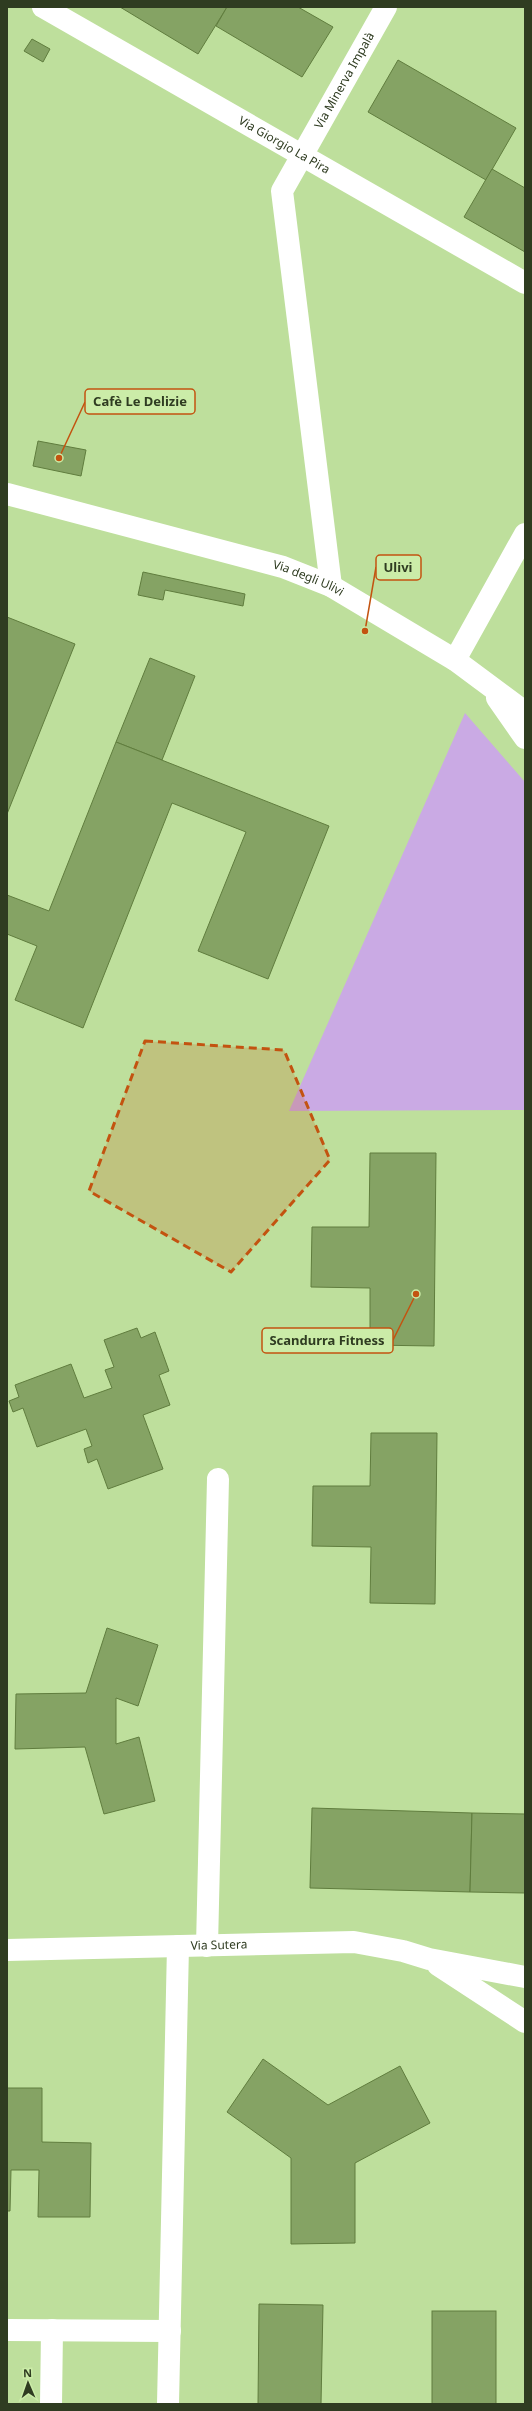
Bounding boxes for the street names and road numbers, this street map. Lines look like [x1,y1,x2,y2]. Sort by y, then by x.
street label: Via Minerva Impalà [310,29,378,132]
street label: Via Giorgio La Pira [236,112,333,178]
street label: Via degli Ulivi [271,556,347,600]
street label: Via Sutera [190,1935,248,1954]

